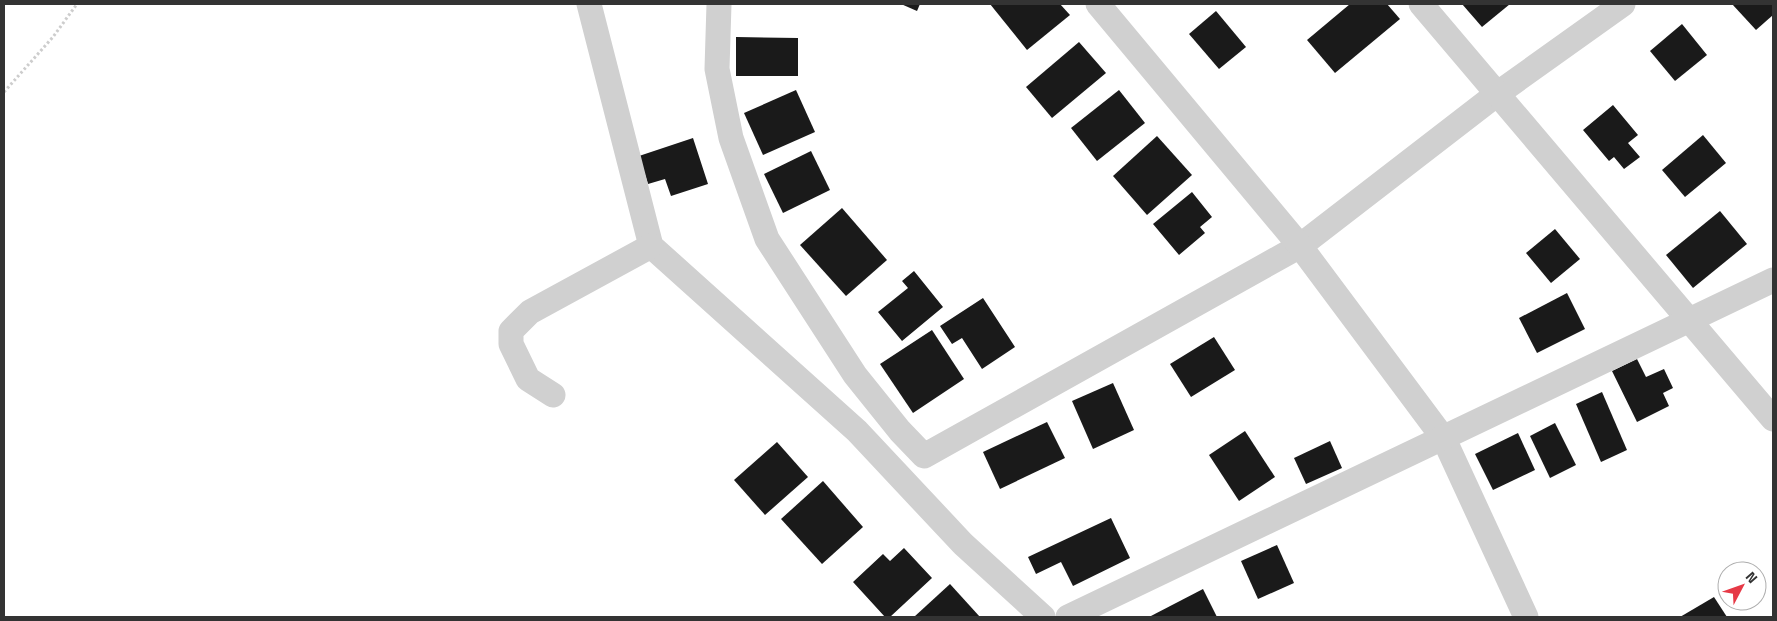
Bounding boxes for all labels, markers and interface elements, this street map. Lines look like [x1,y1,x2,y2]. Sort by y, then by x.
north arrow [1717,561,1767,611]
text: N [1741,567,1763,588]

